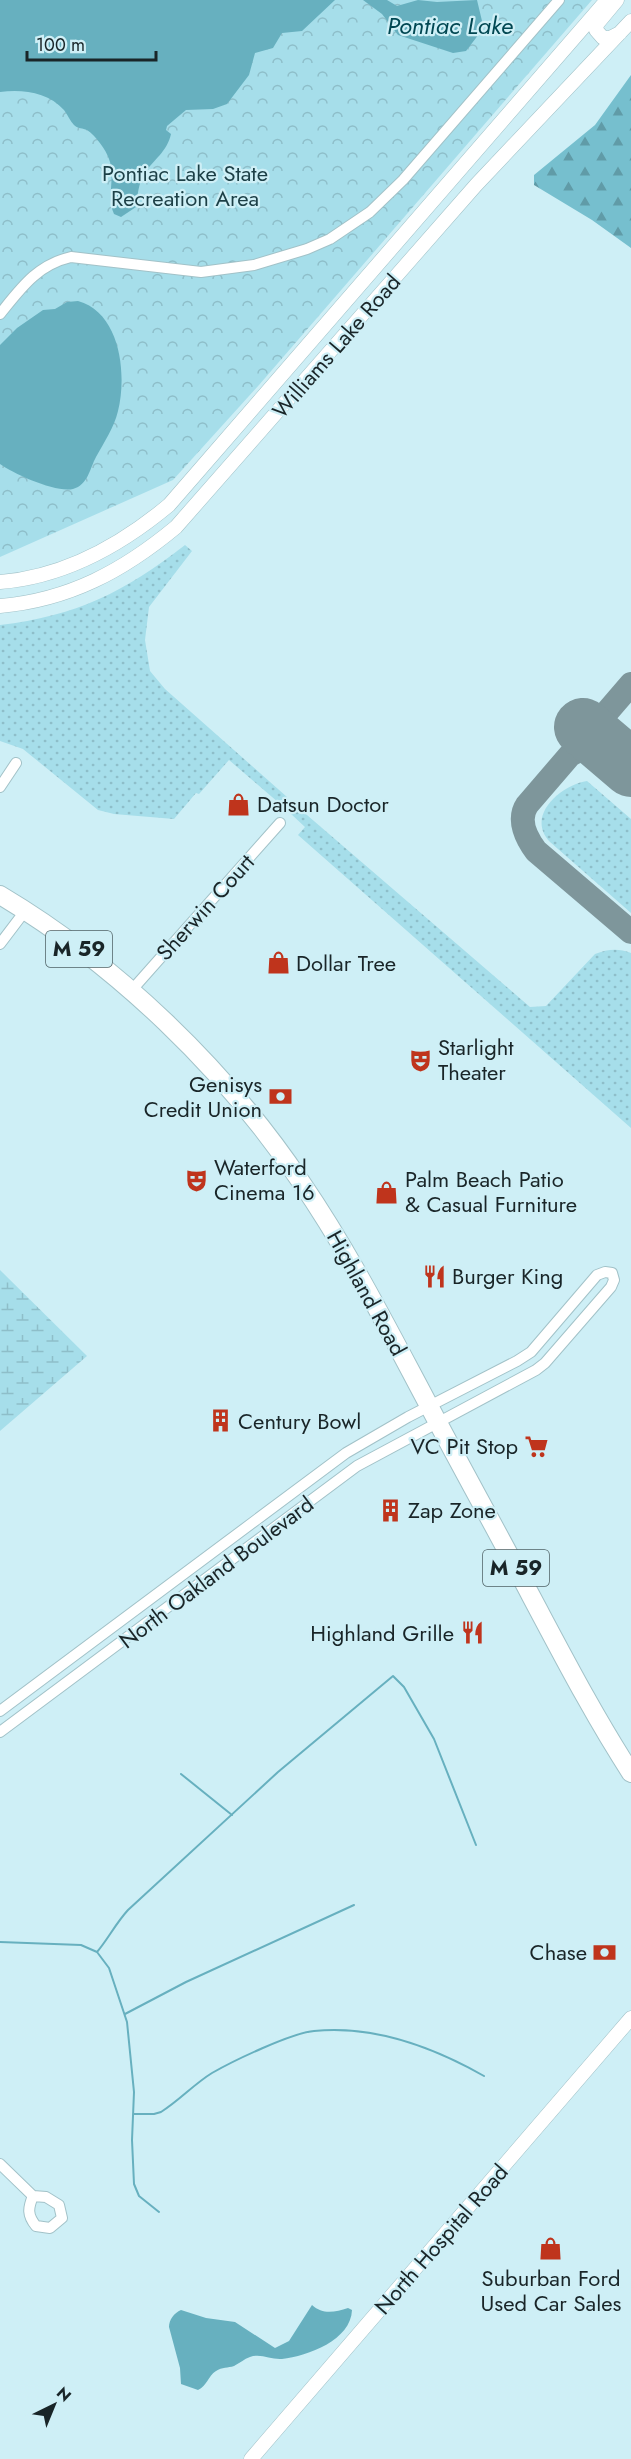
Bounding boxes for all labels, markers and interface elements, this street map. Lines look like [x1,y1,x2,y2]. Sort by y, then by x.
water label: Pontiac Lake [387,8,513,43]
scale bar [27,24,156,62]
text: 100 m [36,32,85,58]
park label: Pontiac Lake State Recreation Area [102,157,268,214]
street label: Williams Lake Road [264,267,408,425]
place label: Datsun Doctor [257,788,389,820]
shop icon: Datsun Doctor [226,791,252,817]
street label: Sherwin Court [148,846,262,967]
road number: M 59 [46,931,112,967]
place label: Dollar Tree [296,947,396,979]
shop icon: Dollar Tree [265,950,291,976]
place label: Starlight Theater [438,1031,514,1088]
theatre icon: Starlight Theater [407,1047,433,1073]
place label: Genisys Credit Union [144,1068,262,1125]
bank icon: Genisys Credit Union [267,1084,293,1110]
place label: Waterford Cinema 16 [214,1151,315,1208]
place label: Palm Beach Patio & Casual Furniture [405,1163,577,1220]
theatre icon: Waterford Cinema 16 [183,1167,209,1193]
shop icon: Palm Beach Patio & Casual Furniture [374,1179,400,1205]
street label: Highland Road [319,1224,415,1362]
place label: Burger King [452,1260,563,1292]
restaurant icon: Burger King [421,1263,447,1289]
place label: Century Bowl [238,1405,361,1437]
building icon: Century Bowl [207,1408,233,1434]
place label: VC Pit Stop [411,1430,518,1462]
supermarket icon: VC Pit Stop [523,1433,549,1459]
street label: North Oakland Boulevard [112,1488,320,1656]
place label: Zap Zone [408,1494,496,1526]
building icon: Zap Zone [377,1497,403,1523]
road number: M 59 [483,1550,549,1586]
place label: Highland Grille [310,1617,454,1649]
restaurant icon: Highland Grille [459,1620,485,1646]
place label: Chase [530,1936,587,1968]
bank icon: Chase [592,1939,618,1965]
street label: North Hospital Road [367,2157,515,2321]
shop icon: Suburban Ford Used Car Sales [538,2236,564,2262]
place label: Suburban Ford Used Car Sales [481,2262,622,2319]
north arrow [24,2375,84,2435]
text: N [51,2382,76,2407]

